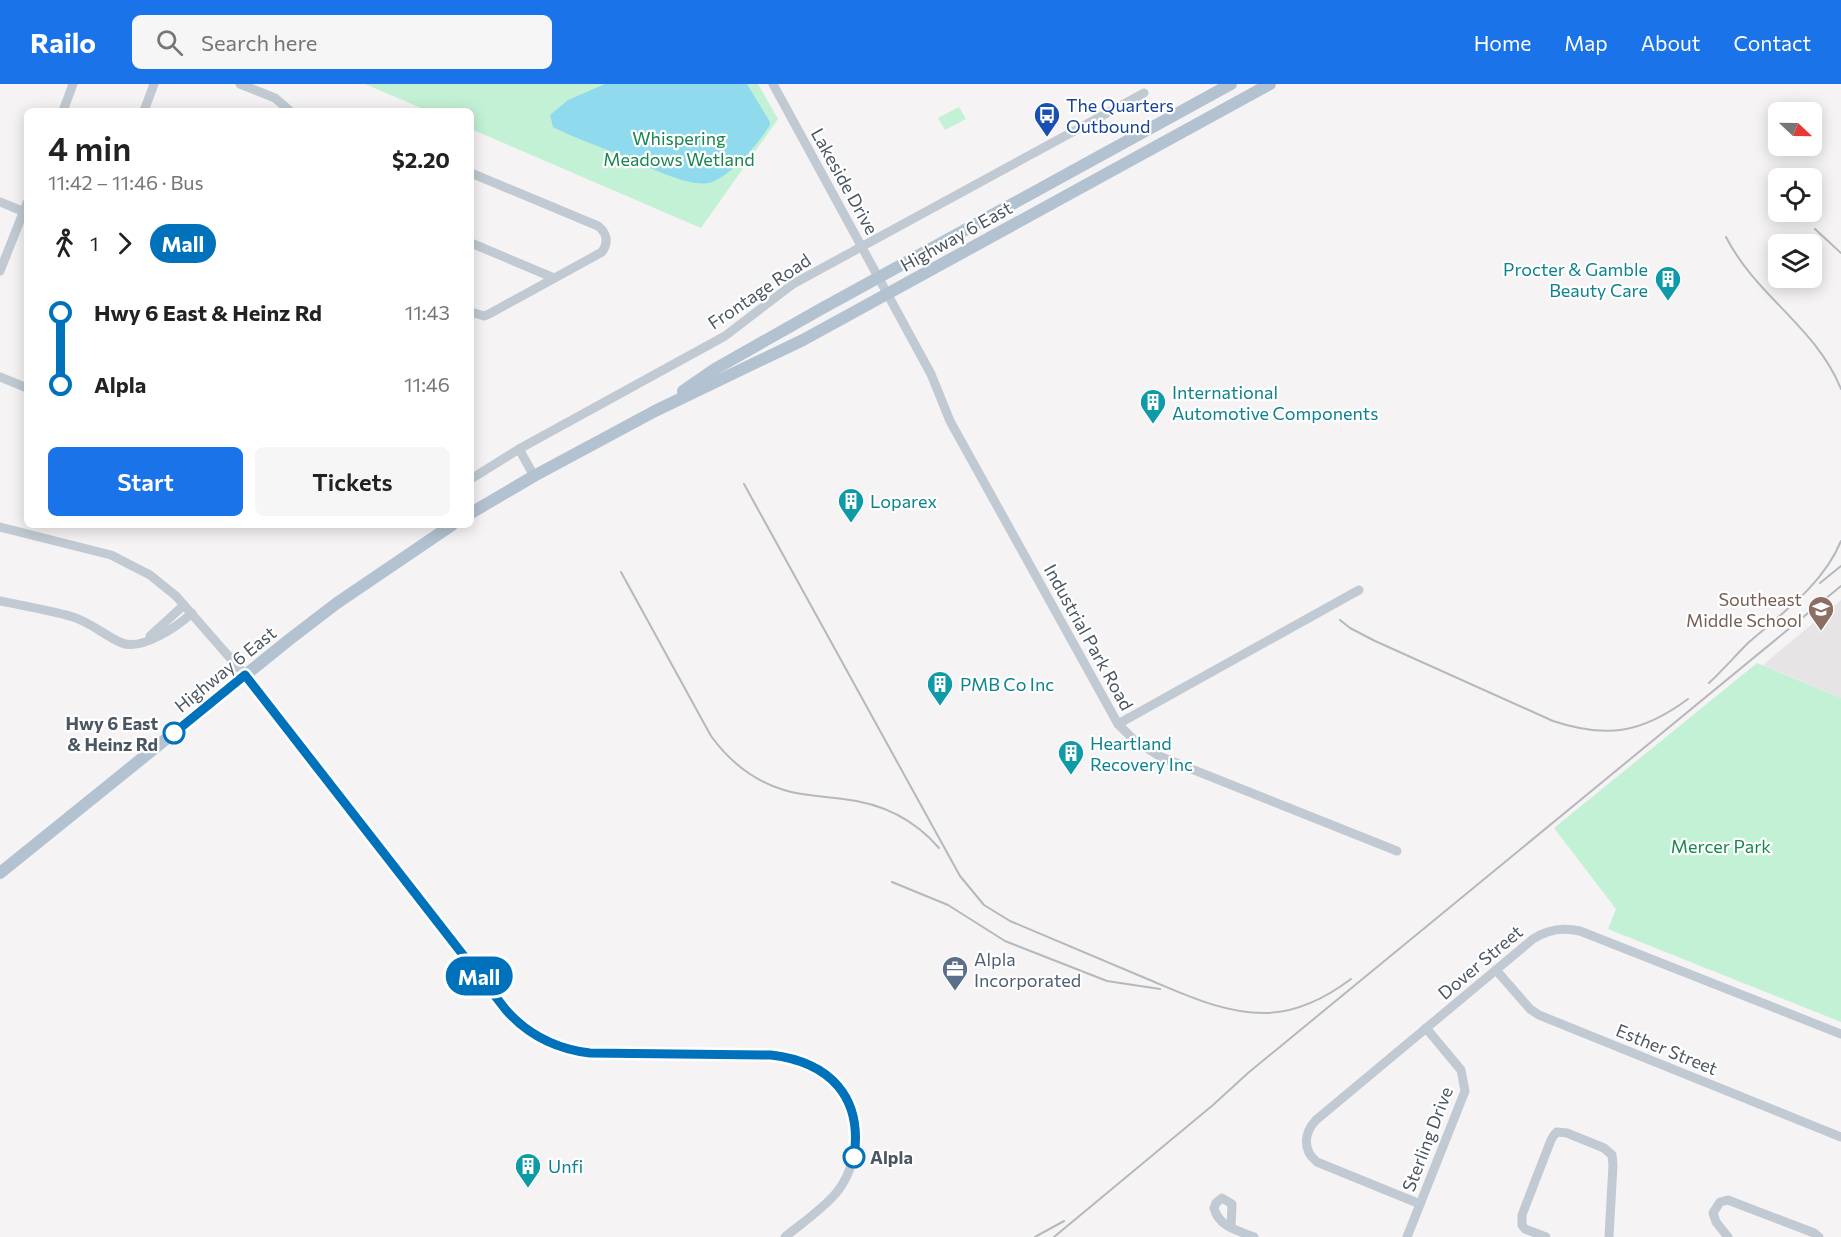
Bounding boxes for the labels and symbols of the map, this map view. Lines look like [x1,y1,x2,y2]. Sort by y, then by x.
place label: The Quarters Outbound [1066,94,1174,137]
bus stop icon: The Quarters Outbound [1032,100,1062,138]
north arrow [1768,102,1822,156]
street label: Lakeside Drive [807,124,883,238]
park label: Whispering Meadows Wetland [603,127,755,170]
street label: Highway 6 East [896,196,1016,276]
street label: Frontage Road [703,249,815,333]
place label: Procter & Gamble Beauty Care [1503,258,1648,301]
building icon: Procter & Gamble Beauty Care [1653,264,1683,302]
place label: International Automotive Components [1172,381,1378,424]
building icon: International Automotive Components [1138,387,1168,425]
building icon: Loparex [836,486,866,524]
place label: Loparex [870,490,937,512]
street label: Industrial Park Road [1040,560,1138,714]
place label: Southeast Middle School [1686,588,1802,631]
school or university icon: Southeast Middle School [1806,594,1836,632]
street label: Highway 6 East [170,621,280,717]
building icon: PMB Co Inc [925,669,955,707]
place label: PMB Co Inc [960,673,1054,695]
place label: Hwy 6 East & Heinz Rd [66,712,158,755]
marker: Hwy 6 East & Heinz Rd [163,722,185,744]
place label: Heartland Recovery Inc [1090,732,1193,775]
building icon: Heartland Recovery Inc [1056,738,1086,776]
park label: Mercer Park [1671,835,1771,857]
street label: Dover Street [1433,920,1527,1004]
place label: Alpla Incorporated [974,948,1081,991]
office icon: Alpla Incorporated [940,954,970,992]
line badge: Mall [437,956,521,996]
street label: Esther Street [1613,1019,1721,1079]
street label: Sterling Drive [1397,1083,1457,1195]
marker: Alpla [843,1146,865,1168]
place label: Alpla [870,1146,913,1168]
building icon: Unfi [513,1151,543,1189]
place label: Unfi [548,1155,583,1177]

